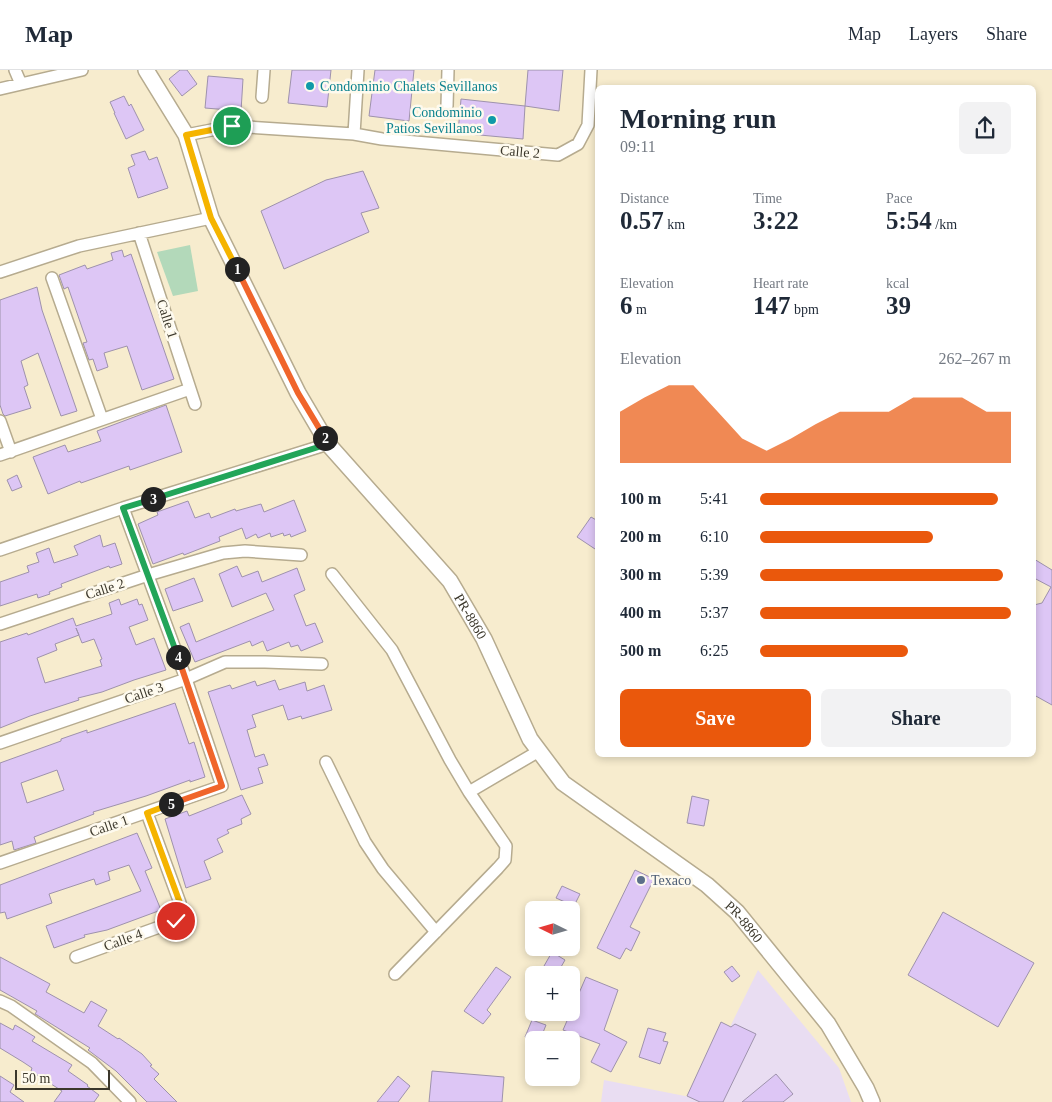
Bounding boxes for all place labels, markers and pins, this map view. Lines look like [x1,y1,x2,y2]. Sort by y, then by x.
place label: Condominio Chalets Sevillanos [320,79,497,94]
marker: Condominio Chalets Sevillanos [304,80,316,92]
pin [211,105,253,147]
place label: Condominio Patios Sevillanos [386,105,482,136]
marker: Condominio Patios Sevillanos [486,114,498,126]
pin: 1 [224,256,250,282]
pin: 2 [312,426,338,450]
pin: 3 [140,486,166,512]
pin: 4 [166,644,190,670]
pin: 5 [158,792,184,816]
place label: Texaco [651,873,691,888]
marker: Texaco [635,874,647,886]
pin [155,900,197,942]

